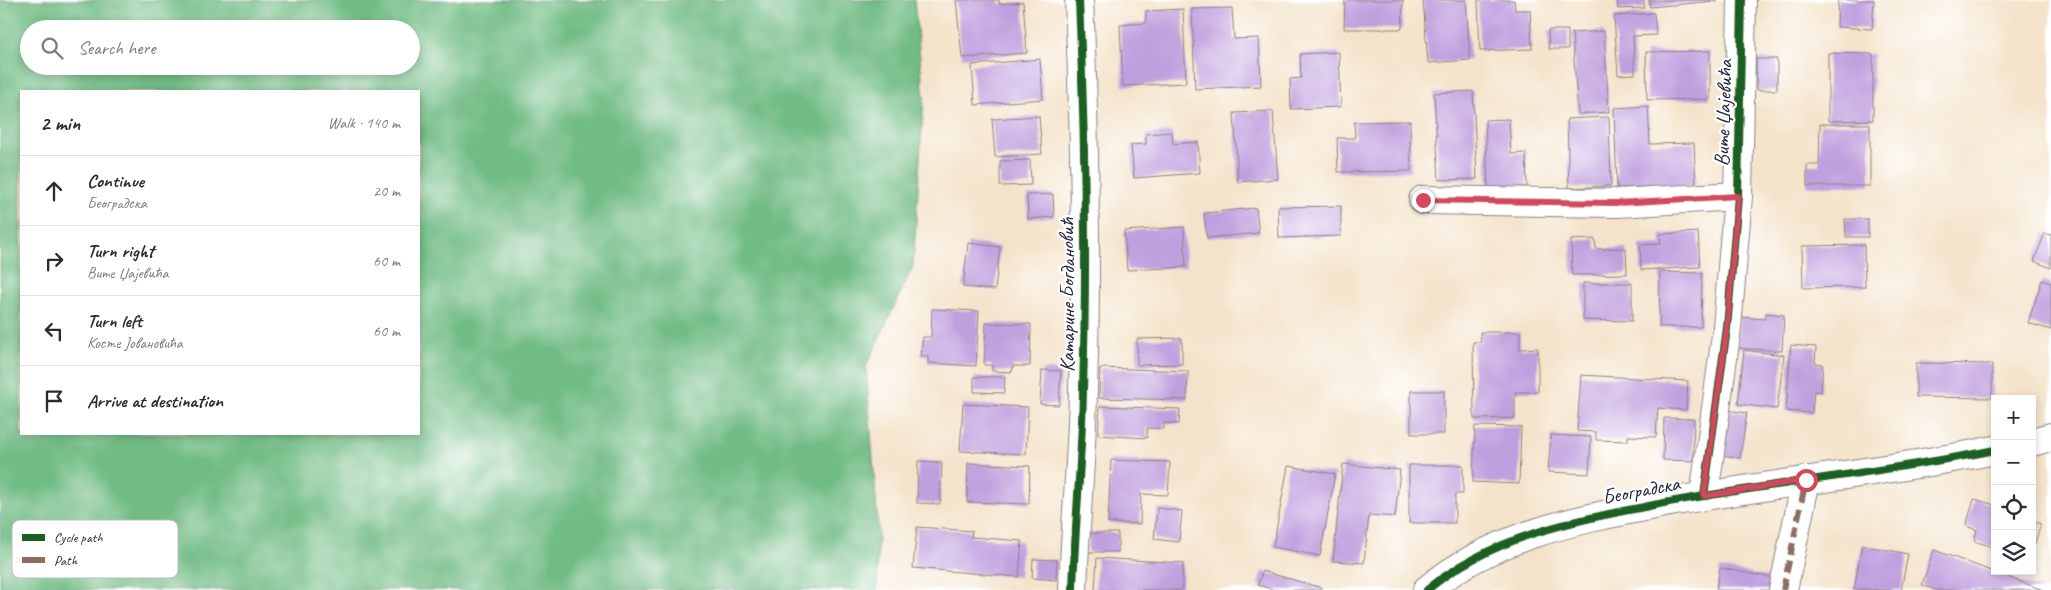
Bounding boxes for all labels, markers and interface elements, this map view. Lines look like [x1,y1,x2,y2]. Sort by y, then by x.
search box [20,20,420,75]
icon: search [38,34,66,62]
text: Search here [78,36,155,60]
street label: Вите Џајевића [1708,57,1738,167]
text: 2 min [40,110,80,136]
text: Walk · 140 m [328,113,400,133]
text: Continue [87,169,144,193]
icon: ahead [40,177,68,205]
text: 20 m [373,181,400,201]
route end [1412,189,1435,212]
text: Београдска [87,193,147,213]
street label: Катарине Богдановић [1054,217,1080,372]
text: Turn right [87,239,154,263]
icon: right [40,247,68,275]
text: 60 m [373,251,400,271]
text: Вите Џајевића [87,263,168,283]
text: Turn left [87,309,142,333]
icon: left [40,317,68,345]
text: 60 m [373,321,400,341]
text: Косте Јовановића [87,333,183,353]
icon: arrive [40,387,68,415]
text: Arrive at destination [87,389,223,413]
map controls [1991,395,2036,575]
button: + [1991,395,2036,440]
button: − [1991,440,2036,485]
street label: Београдска [1600,469,1684,510]
route start [1795,469,1818,492]
button: locate [1991,485,2036,530]
legend [12,520,178,578]
text: Cycle path [54,529,103,546]
button: layers [1991,530,2036,575]
text: Path [54,552,78,569]

